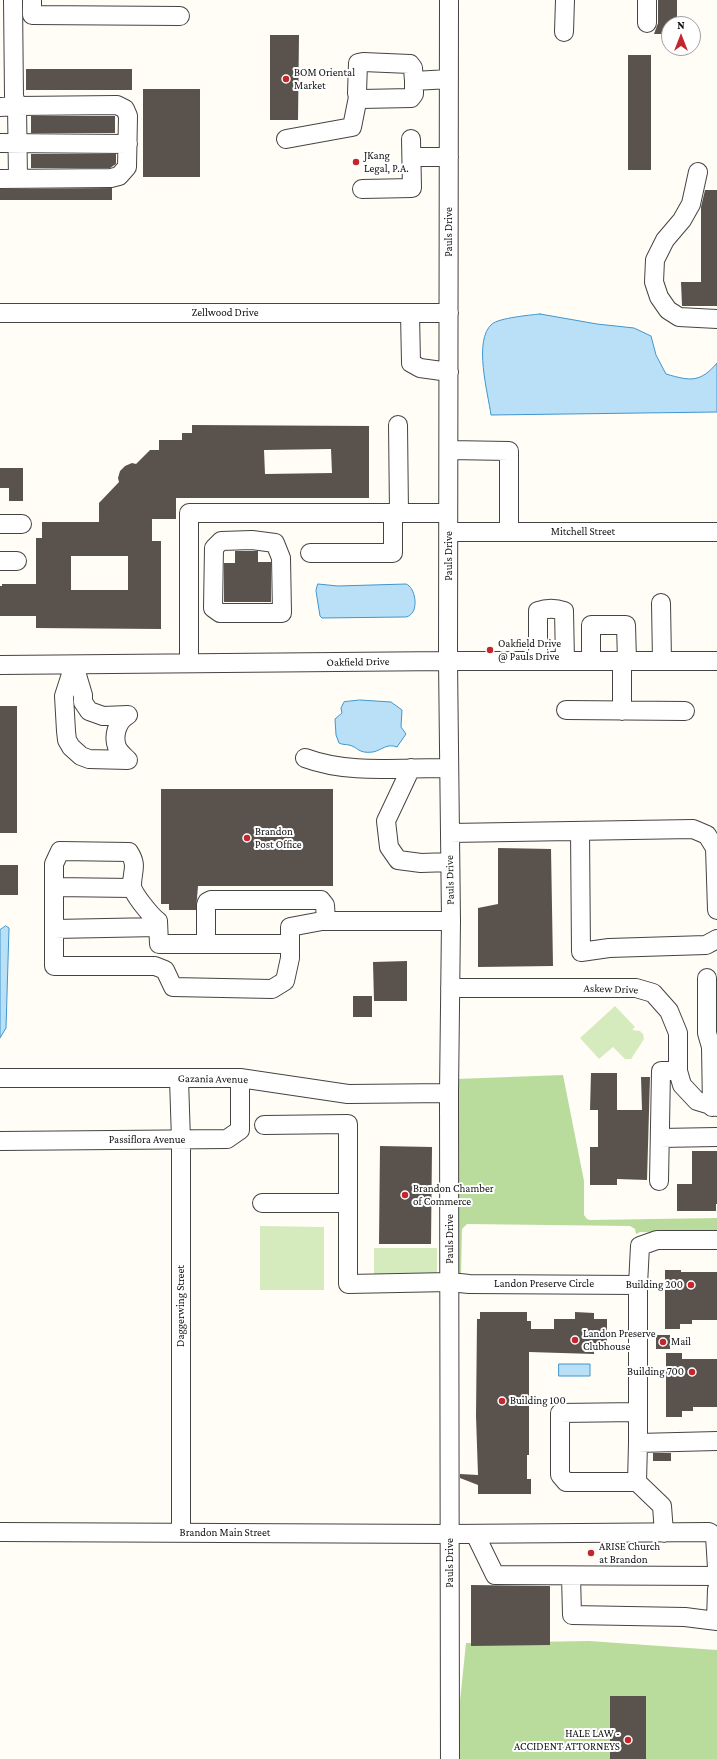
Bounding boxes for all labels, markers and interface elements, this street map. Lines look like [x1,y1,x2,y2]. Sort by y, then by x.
north arrow [661,16,701,56]
text: N [677,19,685,31]
place label: BOM Oriental Market [294,66,355,92]
marker: BOM Oriental Market [281,74,291,84]
place label: JKang Legal, P.A. [364,149,409,175]
marker: JKang Legal, P.A. [351,157,361,167]
street label: Pauls Drive [442,207,456,257]
street label: Zellwood Drive [191,306,259,320]
street label: Mitchell Street [551,525,615,539]
street label: Pauls Drive [442,531,456,581]
place label: Oakfield Drive @ Pauls Drive [498,637,561,663]
marker: Oakfield Drive @ Pauls Drive [485,645,495,655]
street label: Oakfield Drive [326,655,390,669]
place label: Brandon Post Office [255,825,302,851]
marker: Brandon Post Office [242,833,252,843]
street label: Pauls Drive [443,855,457,905]
street label: Askew Drive [583,981,639,997]
street label: Gazania Avenue [178,1072,248,1086]
street label: Passiflora Avenue [109,1133,185,1147]
place label: Brandon Chamber of Commerce [413,1182,494,1208]
marker: Brandon Chamber of Commerce [400,1190,410,1200]
street label: Pauls Drive [443,1214,457,1264]
street label: Daggerwing Street [174,1265,188,1347]
street label: Landon Preserve Circle [494,1277,594,1291]
place label: Building 200 [626,1278,683,1292]
marker: Building 200 [686,1280,696,1290]
place label: Landon Preserve Clubhouse [583,1327,656,1353]
marker: Landon Preserve Clubhouse [570,1335,580,1345]
place label: Mail [671,1335,691,1349]
marker: Mail [658,1337,668,1347]
place label: Building 700 [627,1365,684,1379]
marker: Building 700 [687,1367,697,1377]
place label: Building 100 [510,1394,566,1408]
marker: Building 100 [497,1396,507,1406]
street label: Brandon Main Street [180,1526,270,1540]
street label: Pauls Drive [443,1538,457,1588]
place label: ARISE Church at Brandon [599,1540,660,1566]
marker: ARISE Church at Brandon [586,1548,596,1558]
place label: HALE LAW - ACCIDENT ATTORNEYS [514,1727,620,1753]
marker: HALE LAW - ACCIDENT ATTORNEYS [623,1735,633,1745]

